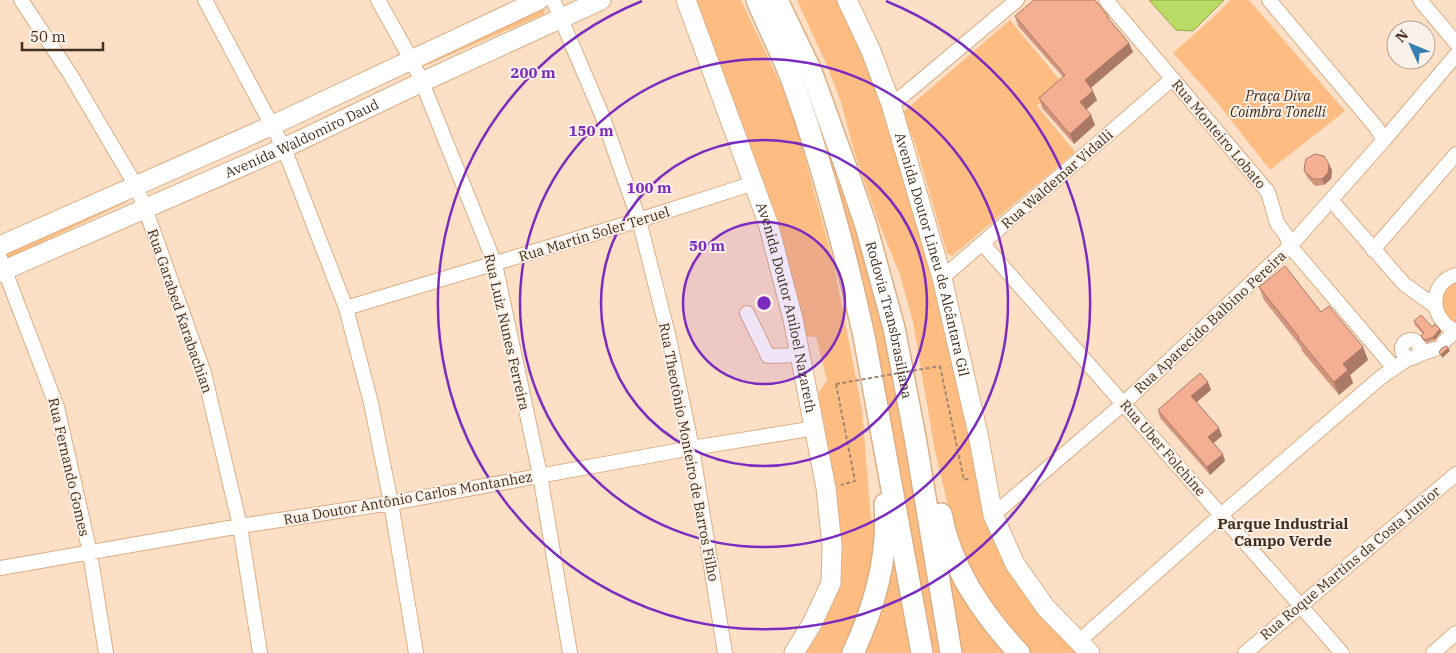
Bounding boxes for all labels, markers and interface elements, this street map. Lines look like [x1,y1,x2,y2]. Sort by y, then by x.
scale bar [22,20,104,52]
north arrow [1386,20,1436,70]
text: N [1391,26,1412,46]
text: 50 m [30,27,66,46]
text: 200 m [510,63,556,82]
street label: Rua Monteiro Lobato [1168,76,1270,192]
park label: Praça Diva Coimbra Tonelli [1230,87,1327,121]
street label: Avenida Waldomiro Daud [222,95,382,182]
text: 150 m [568,121,614,140]
street label: Rua Waldemar Vidalli [997,126,1117,232]
street label: Avenida Doutor Lineu de Alcântara Gil [891,130,973,378]
text: 100 m [626,178,672,197]
street label: Avenida Doutor Aniloel Nazareth [752,199,820,415]
street label: Rua Martin Soler Teruel [516,202,672,266]
street label: Rua Garabed Karabachian [143,226,217,396]
text: 50 m [689,236,725,255]
street label: Rodovia Transbrasiliana [862,239,916,400]
street label: Rua Aparecido Balbino Pereira [1130,246,1290,397]
street label: Rua Luiz Nunes Ferreira [480,252,534,413]
centre of rings [755,294,773,312]
street label: Rua Theotônio Monteiro de Barros Filho [655,321,723,583]
street label: Rua Fernando Gomes [44,396,94,538]
street label: Rua Uber Folchine [1116,396,1210,500]
street label: Rua Doutor Antônio Carlos Montanhez [282,467,534,529]
street label: Rua Roque Martins da Costa Junior [1256,482,1444,644]
district label: Parque Industrial Campo Verde [1218,514,1349,550]

